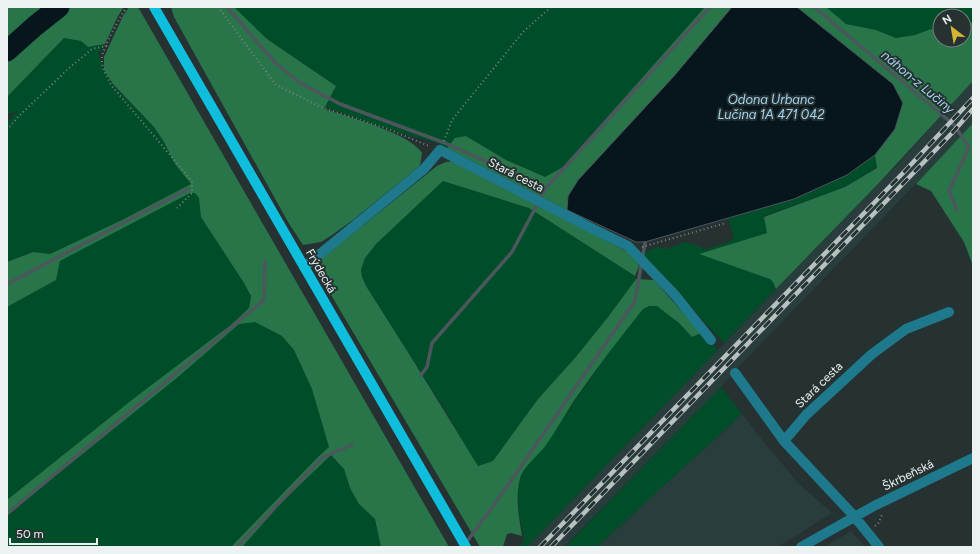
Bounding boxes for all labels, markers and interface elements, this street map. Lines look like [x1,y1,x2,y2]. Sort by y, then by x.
north arrow [932,8,972,48]
text: N [940,12,954,28]
water label: náhon-z Lučiny [879,47,958,117]
water label: Odona Urbanc Lučina 1A 471 042 [718,92,825,122]
street label: Stará cesta [486,155,546,195]
street label: Frýdecká [303,246,339,296]
street label: Stará cesta [792,359,846,411]
street label: Škrbeňská [880,457,936,493]
scale bar [10,520,97,546]
text: 50 m [16,527,44,541]

